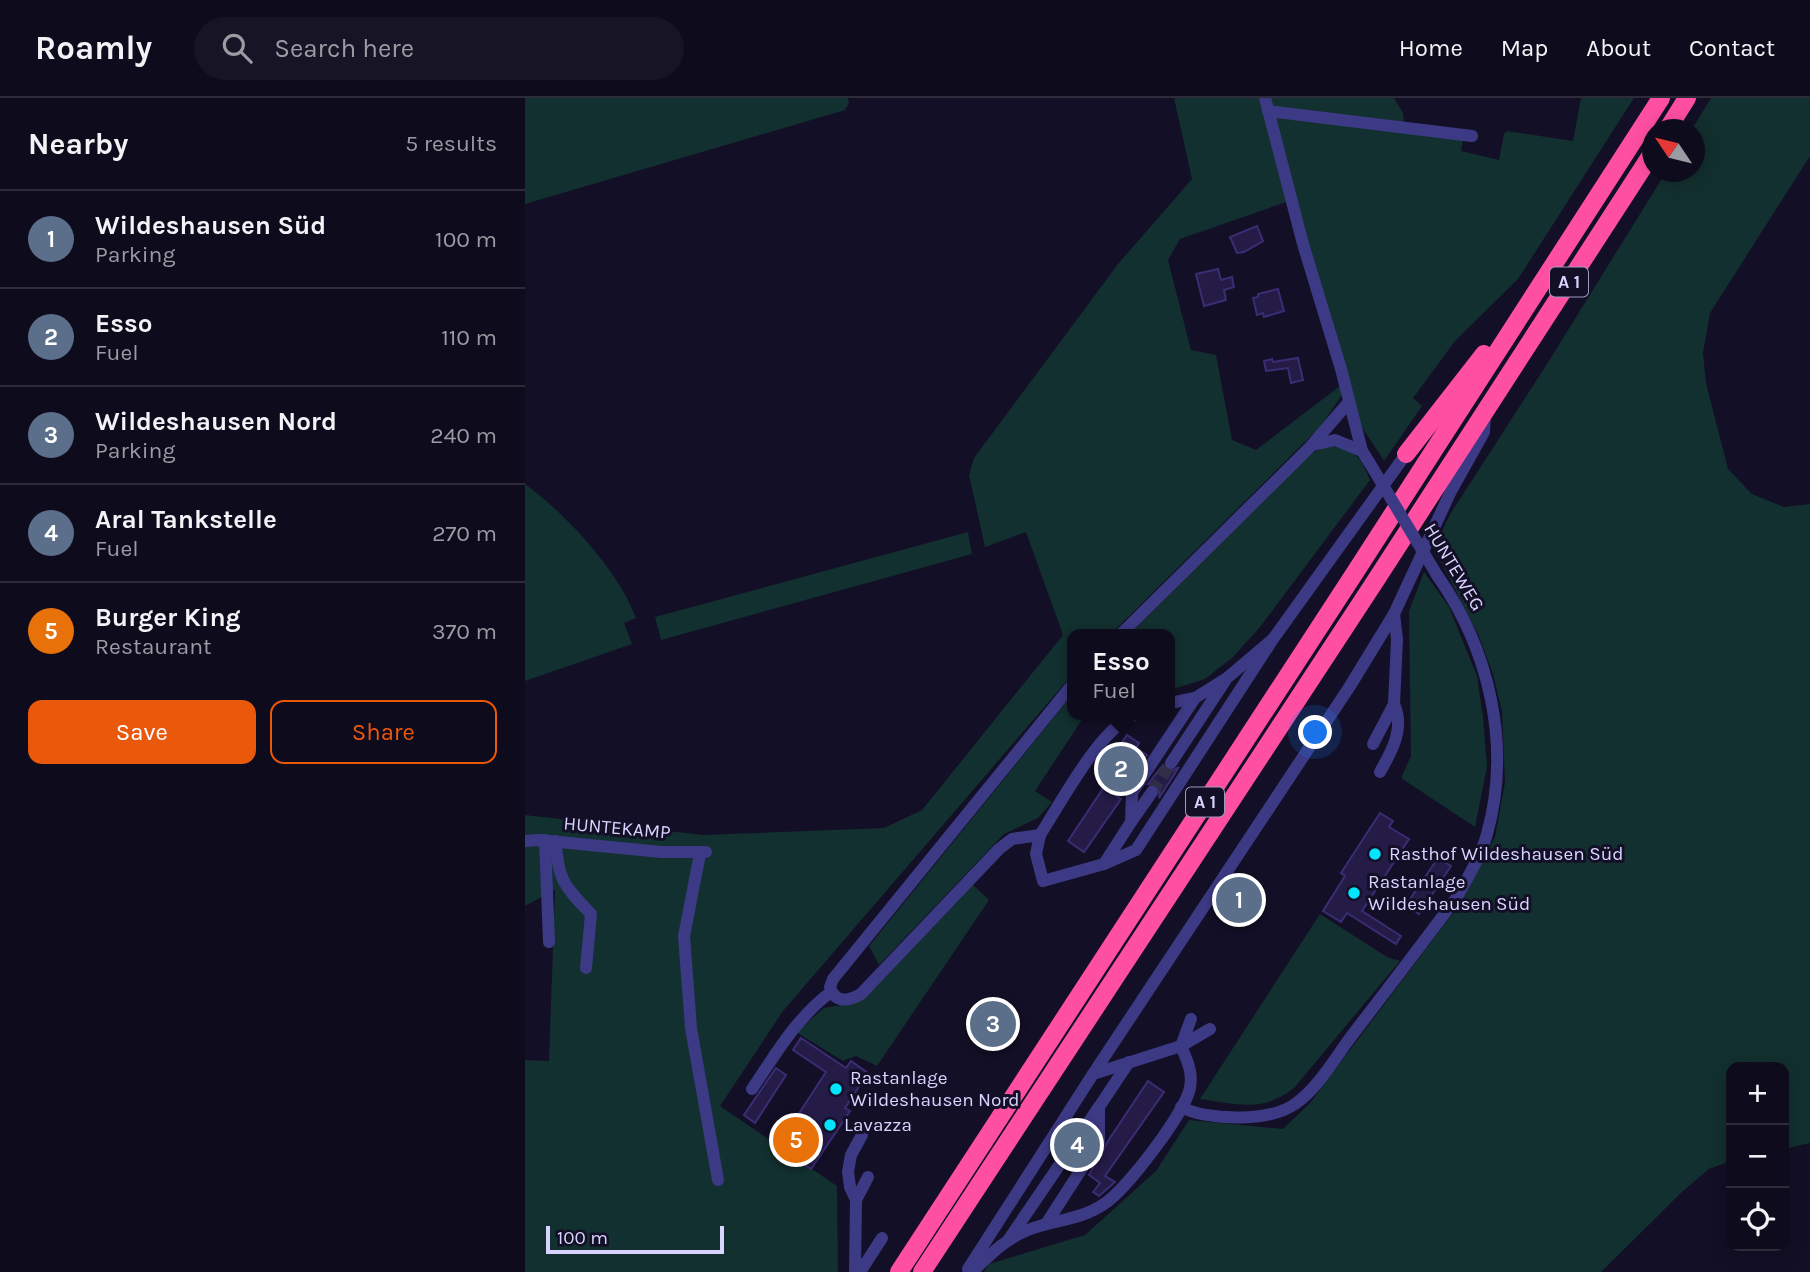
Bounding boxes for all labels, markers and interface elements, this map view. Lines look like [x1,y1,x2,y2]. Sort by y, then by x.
search box [194,17,684,80]
text: Roamly [35,29,152,67]
icon: search [218,29,256,67]
text: Search here [274,33,414,64]
text: Home [1399,34,1463,62]
text: Map [1501,34,1548,62]
text: About [1586,34,1651,62]
text: Contact [1689,34,1775,62]
north arrow [1642,119,1705,182]
text: Nearby [28,126,128,162]
text: 5 results [405,130,497,157]
text: Wildeshausen Süd [95,210,326,241]
text: 1 [47,226,55,253]
text: 100 m [435,226,497,253]
text: Parking [95,241,175,268]
road number: A 1 [1550,267,1588,296]
text: Esso [95,308,152,339]
text: 2 [44,324,58,351]
text: 110 m [441,324,497,351]
text: Fuel [95,339,139,366]
text: Wildeshausen Nord [95,406,337,437]
text: 3 [44,422,58,449]
text: 240 m [430,422,497,449]
text: Parking [95,437,175,464]
text: Aral Tankstelle [95,504,277,535]
street label: HUNTEWEG [1419,519,1489,615]
text: 4 [44,520,58,547]
text: 270 m [432,520,497,547]
text: Fuel [95,535,139,562]
text: Burger King [95,602,241,633]
text: 5 [44,618,58,645]
text: 370 m [432,618,497,645]
popup [1067,629,1175,720]
text: Restaurant [95,633,212,660]
text: Esso [1092,646,1150,677]
text: Fuel [1092,677,1136,704]
button: Save [28,700,256,764]
button: Share [270,700,497,764]
your location [1298,715,1332,749]
pin: 2 [1098,743,1144,795]
road number: A 1 [1186,788,1224,816]
street label: HUNTEKAMP [563,812,671,844]
place label: Rasthof Wildeshausen Süd [1389,843,1623,865]
marker: Rasthof Wildeshausen Süd [1367,846,1383,862]
place label: Rastanlage Wildeshausen Süd [1368,871,1530,915]
pin: 1 [1216,874,1262,926]
marker: Rastanlage Wildeshausen Süd [1346,885,1362,901]
pin: 3 [970,998,1016,1050]
map controls [1726,1062,1789,1251]
button: + [1726,1062,1789,1125]
place label: Rastanlage Wildeshausen Nord [850,1067,1020,1111]
marker: Rastanlage Wildeshausen Nord [828,1081,844,1097]
pin: 5 [773,1114,819,1166]
place label: Lavazza [844,1114,912,1136]
marker: Lavazza [822,1117,838,1133]
pin: 4 [1054,1119,1100,1171]
button: − [1726,1125,1789,1188]
button: locate [1726,1188,1789,1251]
scale bar [546,1223,725,1255]
text: 100 m [557,1227,608,1249]

